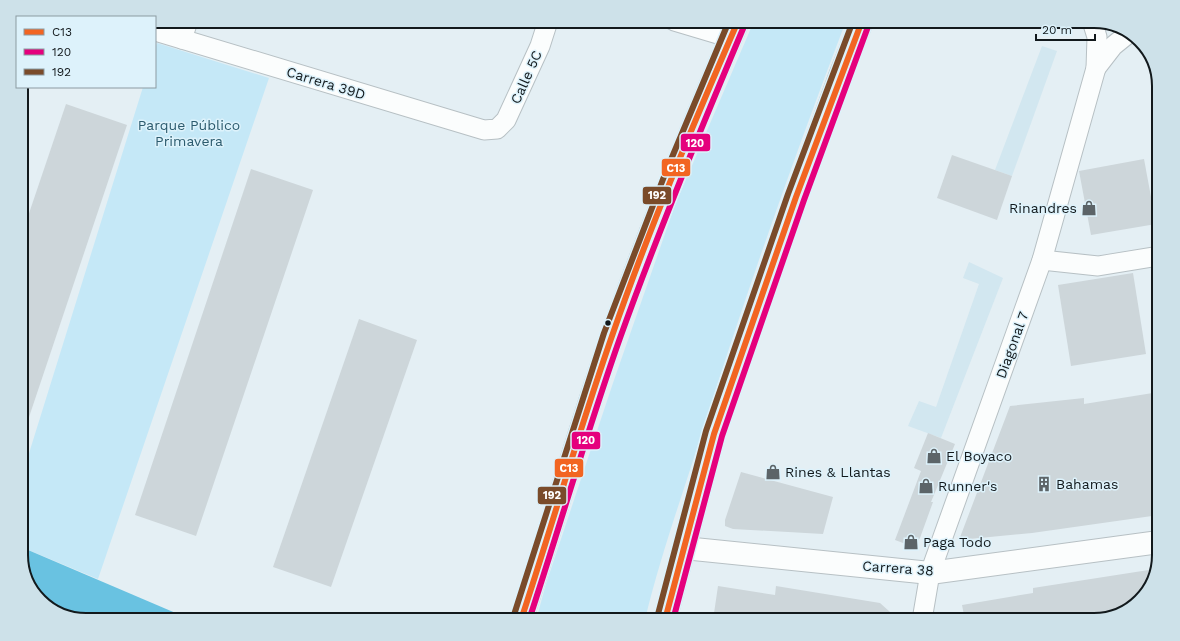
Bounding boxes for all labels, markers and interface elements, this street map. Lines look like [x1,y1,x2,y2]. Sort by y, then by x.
legend [16,16,156,88]
scale bar [1036,16,1095,42]
text: 20 m [1042,23,1072,37]
text: C13 [52,25,72,39]
text: 120 [52,45,71,59]
street label: Calle 5C [507,48,545,106]
street label: Carrera 39D [285,63,367,103]
text: 192 [52,65,71,79]
park label: Parque Público Primavera [138,117,240,149]
line badge: 120 [680,133,711,152]
text: 120 [686,137,704,150]
line badge: C13 [661,158,691,177]
text: C13 [667,162,686,175]
line badge: 192 [642,186,672,205]
text: 192 [648,189,666,202]
shop icon: Rinandres [1080,199,1098,217]
place label: Rinandres [1009,200,1077,216]
street label: Diagonal 7 [993,309,1032,381]
unlabelled marker [603,318,613,328]
line badge: 120 [571,431,601,450]
text: 120 [577,434,595,447]
shop icon: El Boyaco [925,447,943,465]
place label: El Boyaco [946,448,1012,464]
line badge: C13 [554,458,584,478]
text: C13 [560,462,579,475]
shop icon: Rines & Llantas [764,463,782,481]
place label: Rines & Llantas [785,464,891,480]
building icon: Bahamas [1035,475,1053,493]
place label: Bahamas [1056,476,1118,492]
shop icon: Runner's [917,477,935,495]
place label: Runner's [938,478,997,494]
line badge: 192 [537,486,567,505]
text: 192 [543,489,561,502]
shop icon: Paga Todo [902,533,920,551]
place label: Paga Todo [923,534,991,550]
street label: Carrera 38 [862,558,934,578]

